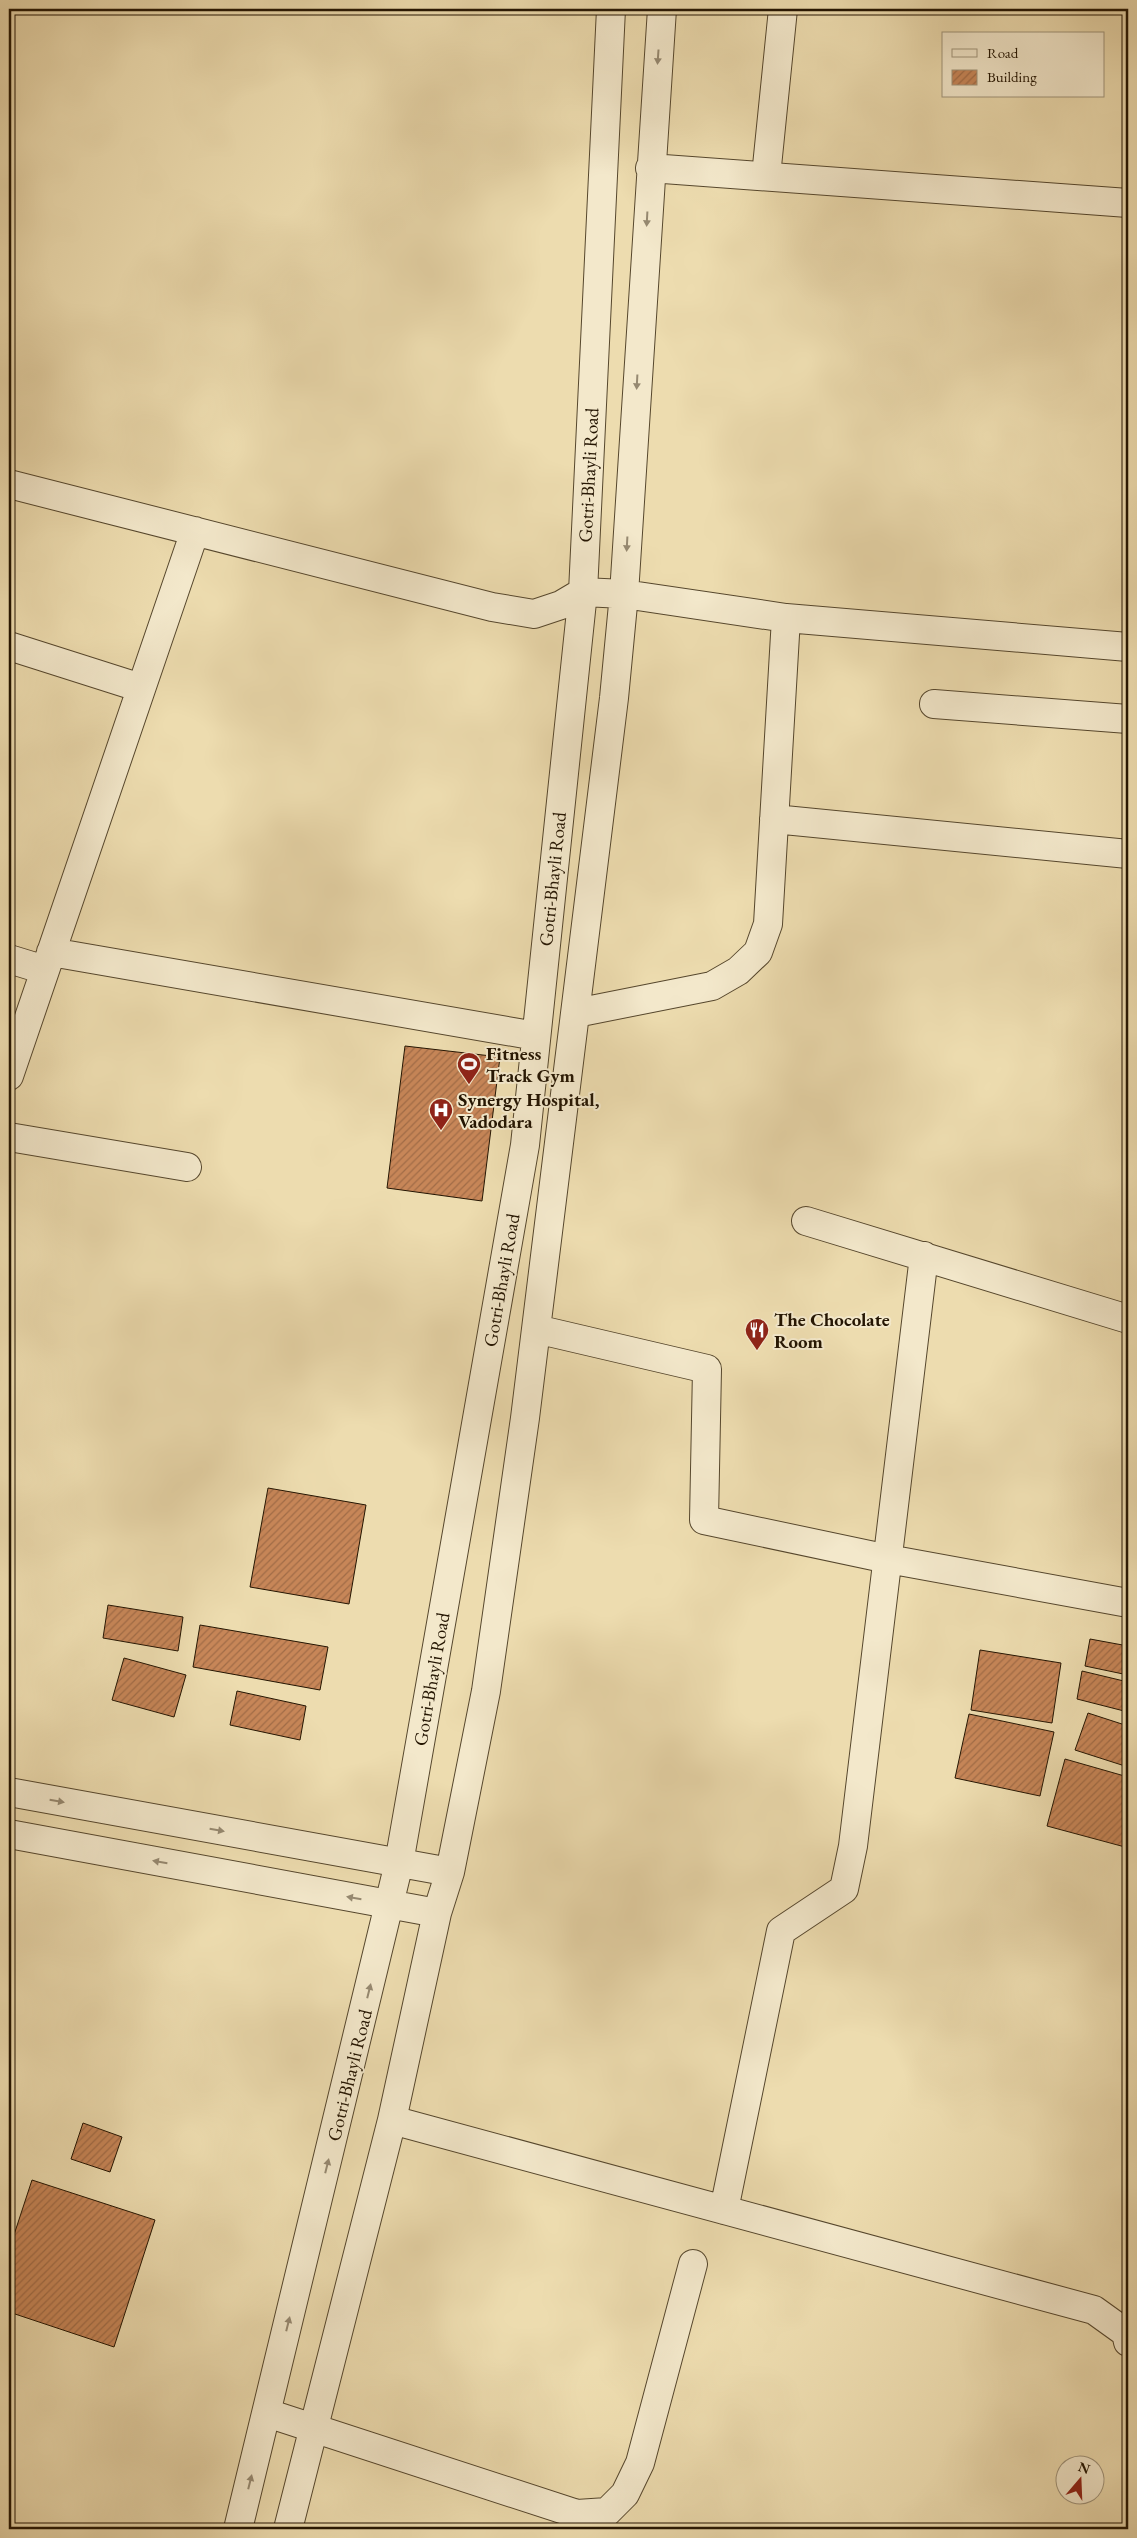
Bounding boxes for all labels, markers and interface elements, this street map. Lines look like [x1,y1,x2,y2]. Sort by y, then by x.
legend [942,32,1104,98]
text: Road [987,43,1019,62]
one-way arrow [654,50,662,66]
text: Building [987,67,1037,86]
one-way arrow [642,212,650,228]
one-way arrow [633,374,641,390]
street label: Gotri-Bhayli Road [572,407,605,543]
one-way arrow [623,536,631,552]
street label: Gotri-Bhayli Road [533,810,572,947]
place label: Fitness Track Gym [486,1041,576,1088]
sports icon: Fitness Track Gym [456,1051,482,1085]
place label: Synergy Hospital, Vadodara [458,1087,600,1134]
hospital icon: Synergy Hospital, Vadodara [428,1097,454,1131]
street label: Gotri-Bhayli Road [477,1211,526,1349]
place label: The Chocolate Room [774,1307,890,1354]
restaurant icon: The Chocolate Room [744,1317,770,1351]
street label: Gotri-Bhayli Road [407,1610,456,1748]
one-way arrow [49,1797,65,1805]
one-way arrow [209,1826,225,1834]
one-way arrow [152,1858,168,1866]
one-way arrow [346,1893,362,1901]
one-way arrow [365,1984,373,1999]
street label: Gotri-Bhayli Road [321,2006,378,2144]
one-way arrow [323,2159,331,2174]
one-way arrow [284,2317,292,2332]
north arrow [1054,2456,1104,2506]
text: N [1076,2457,1093,2478]
one-way arrow [246,2474,254,2489]

